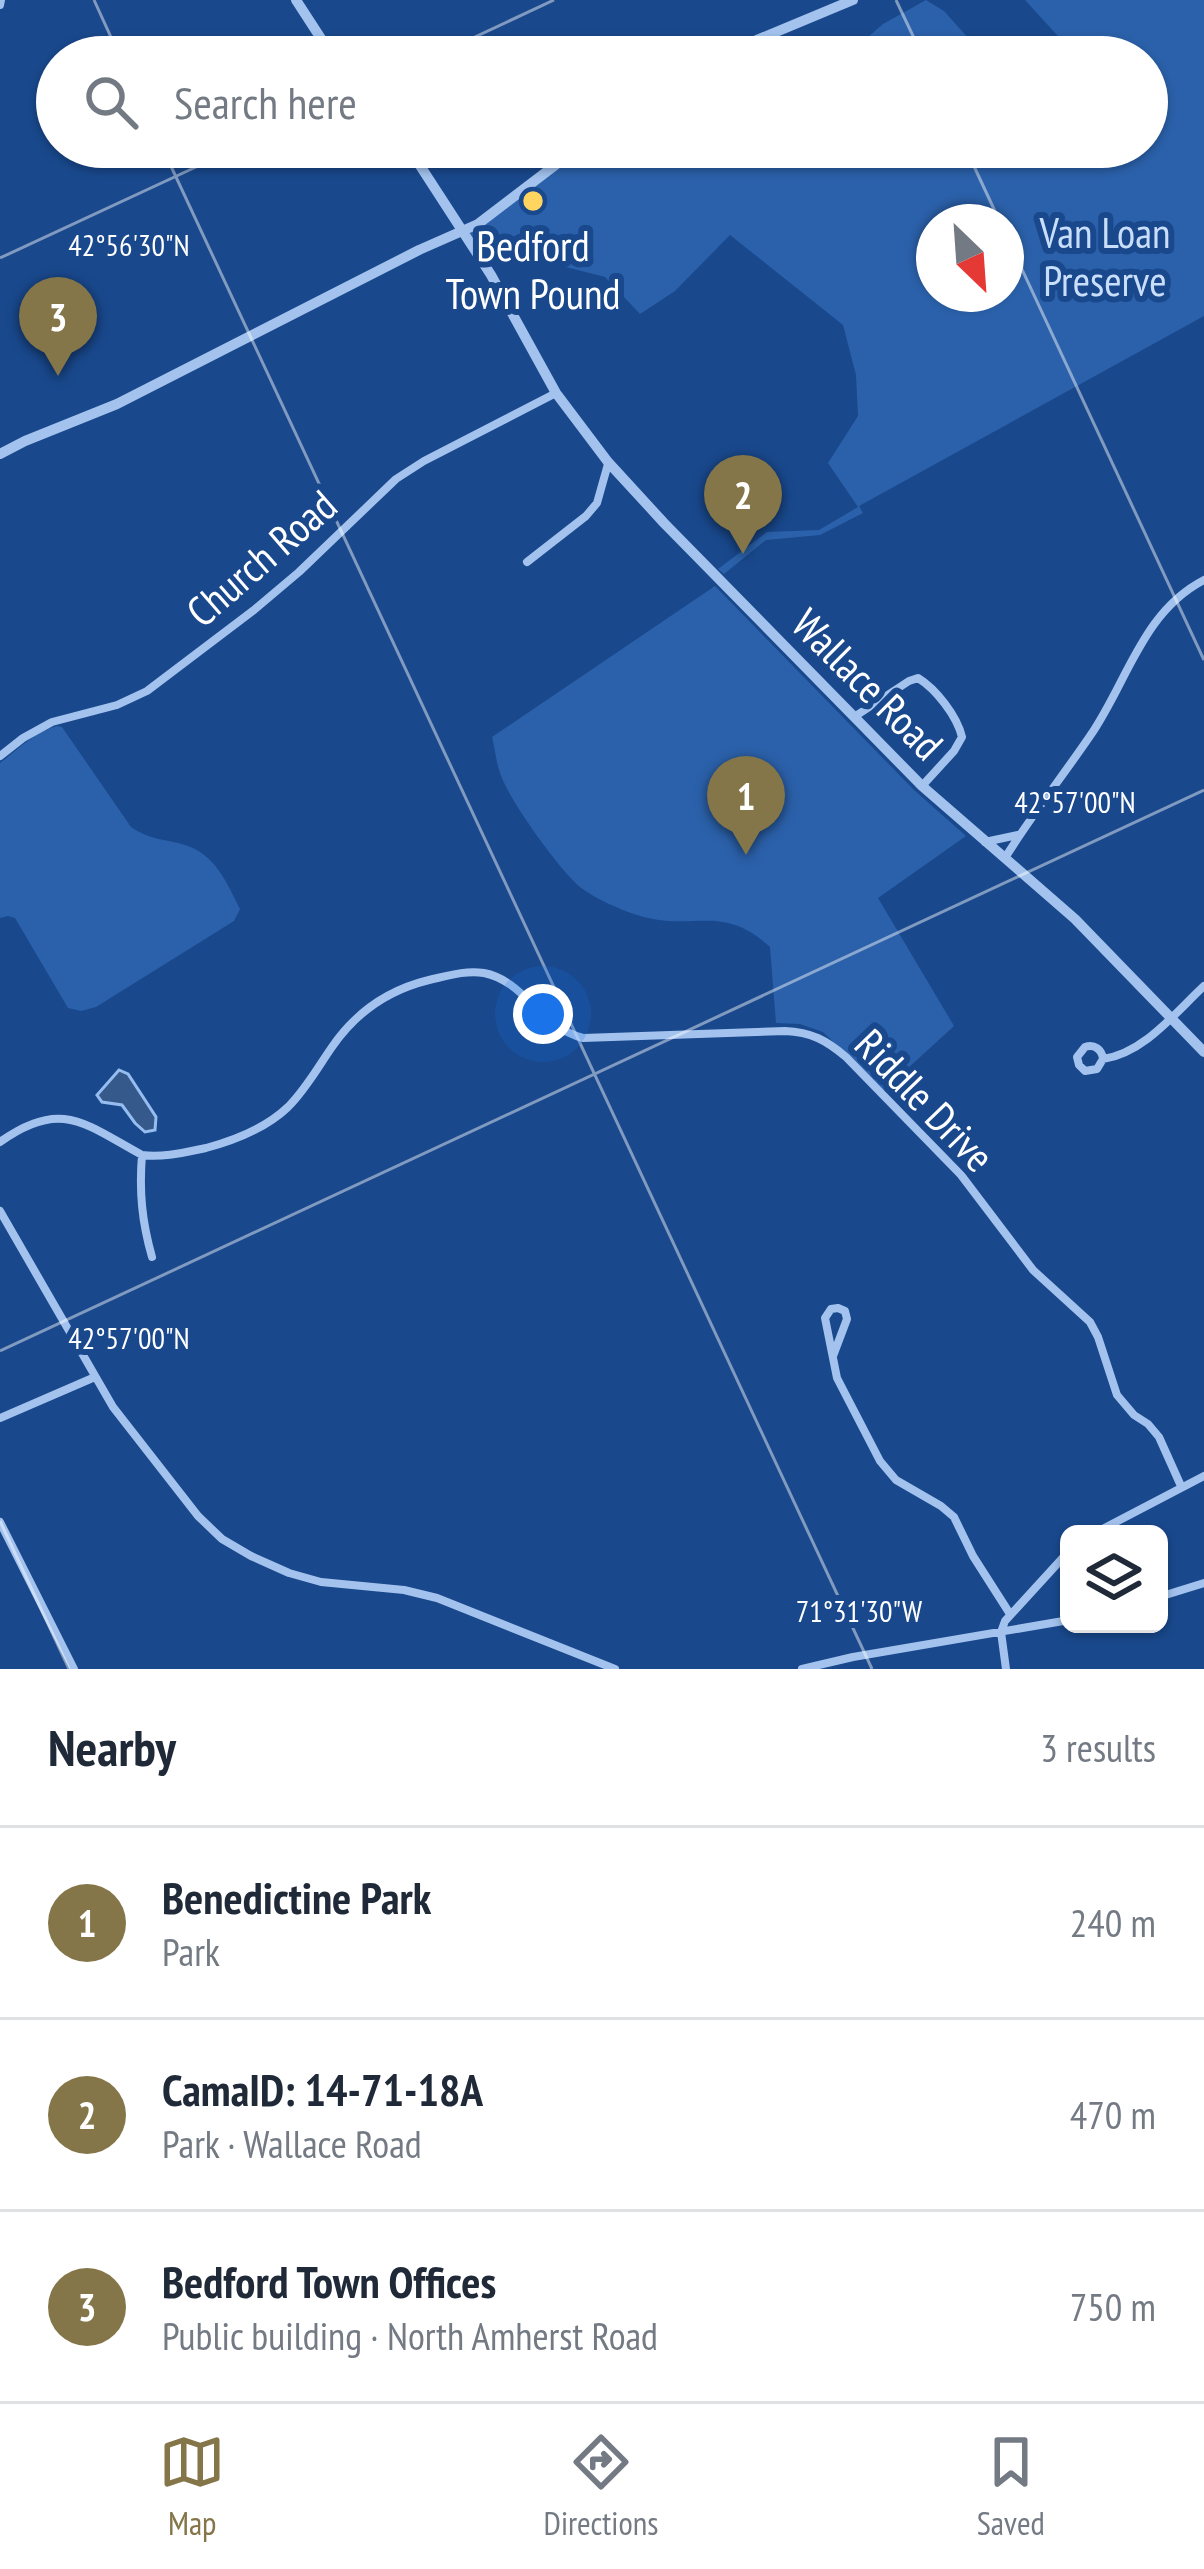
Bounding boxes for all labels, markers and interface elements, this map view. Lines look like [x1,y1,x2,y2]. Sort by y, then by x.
search box [36,36,1168,168]
icon: search [78,69,144,135]
text: Search here [174,73,357,131]
marker: Bedford Town Pound [520,188,546,214]
north arrow [916,204,1024,312]
park label: Van Loan Preserve [1039,205,1170,308]
place label: Bedford Town Pound [445,218,621,321]
text: 42°56'30"N [68,225,190,264]
pin: 3 [19,277,97,376]
pin: 2 [704,455,782,554]
street label: Church Road [174,478,348,638]
street label: Wallace Road [781,597,955,771]
pin: 1 [707,756,785,855]
text: 42°57'00"N [1014,782,1136,821]
your location [513,984,573,1044]
street label: Riddle Drive [843,1017,1007,1183]
text: 42°57'00"N [68,1318,190,1357]
map controls [1060,1525,1168,1633]
button: layers [1060,1525,1168,1633]
text: 71°31'30"W [796,1591,922,1630]
text: Nearby [48,1714,176,1780]
text: 3 results [1040,1722,1156,1773]
text: Benedictine Park [162,1868,431,1926]
text: 1 [78,1897,96,1948]
text: 240 m [1070,1897,1156,1948]
text: Park [162,1926,220,1977]
text: CamaID: 14-71-18A [162,2060,483,2118]
text: 2 [78,2089,96,2140]
text: 470 m [1070,2089,1156,2140]
text: Park · Wallace Road [162,2118,422,2169]
text: Bedford Town Offices [162,2252,496,2310]
text: 3 [78,2281,96,2332]
text: 750 m [1070,2281,1156,2332]
text: Public building · North Amherst Road [162,2310,658,2361]
tab: Map [159,2429,225,2544]
tab: Directions [544,2429,658,2544]
tab: Saved [977,2429,1045,2544]

